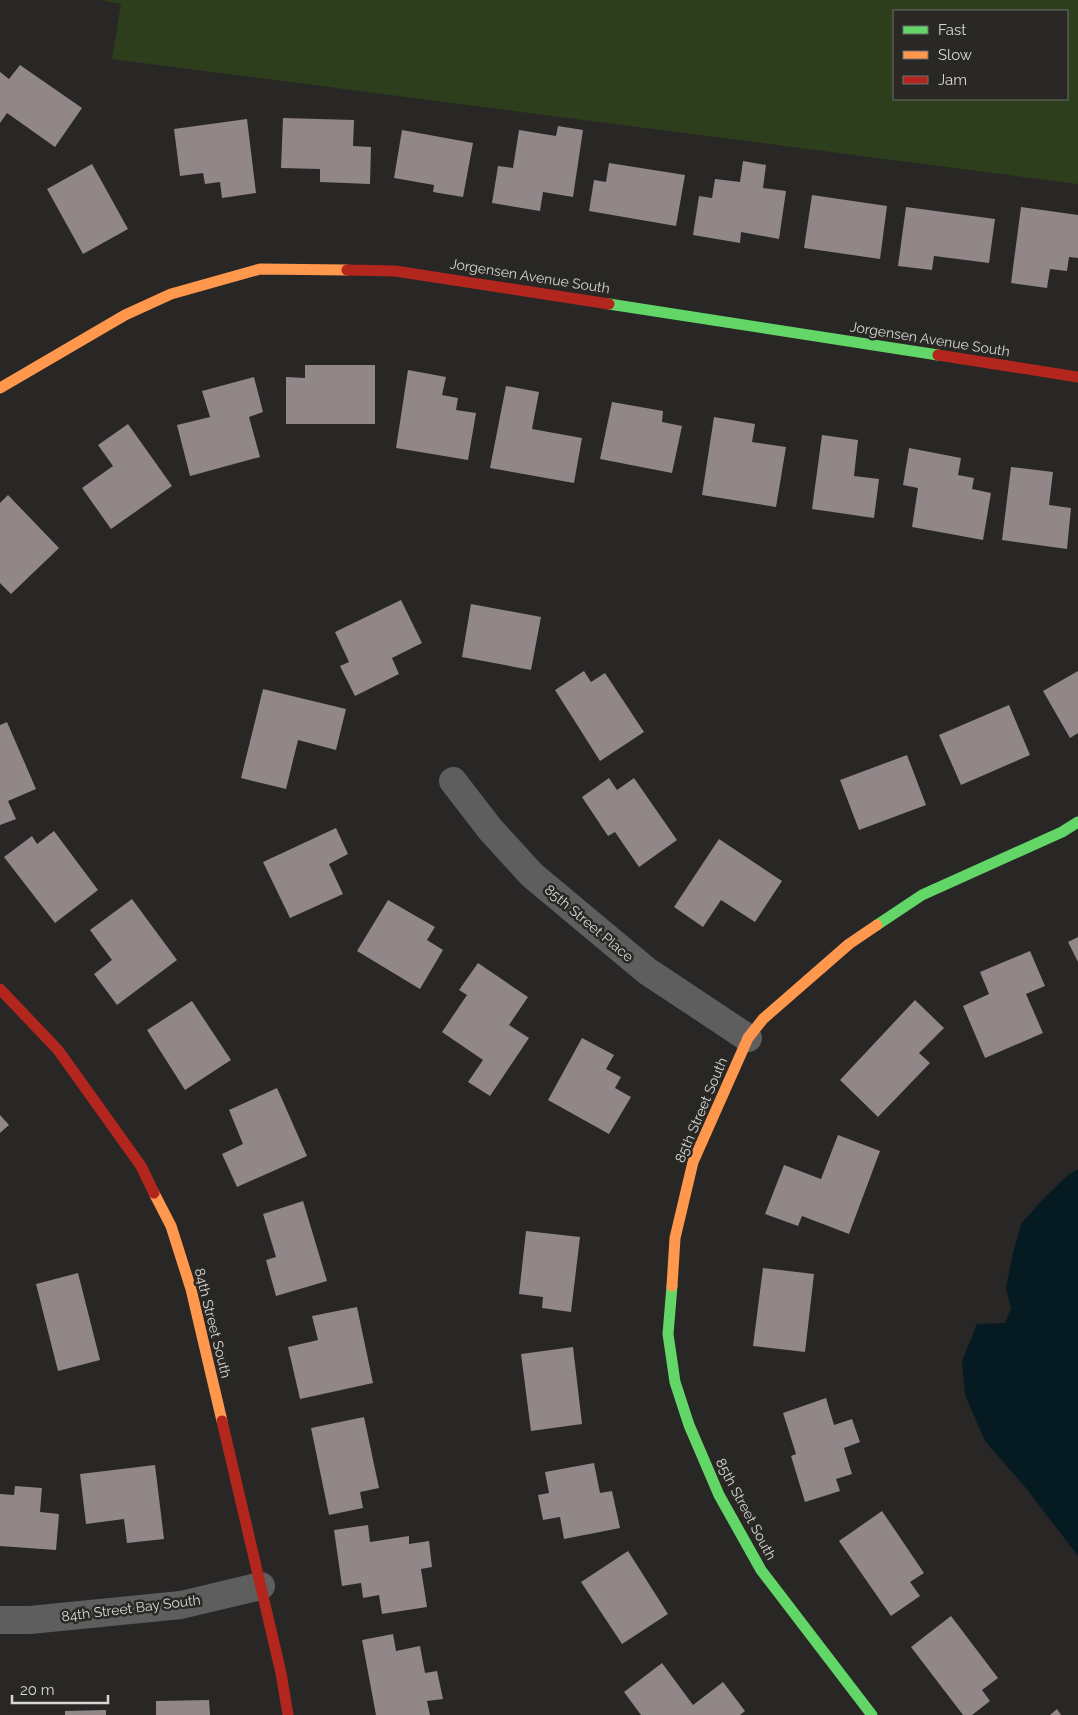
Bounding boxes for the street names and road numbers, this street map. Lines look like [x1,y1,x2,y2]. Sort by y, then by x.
street label: Jorgensen Avenue South [449,255,611,297]
street label: Jorgensen Avenue South [849,318,1011,360]
street label: 85th Street Place [541,881,637,965]
street label: 85th Street South [672,1055,730,1165]
street label: 84th Street South [192,1266,234,1380]
street label: 85th Street South [712,1455,780,1563]
street label: 84th Street Bay South [60,1592,202,1624]

